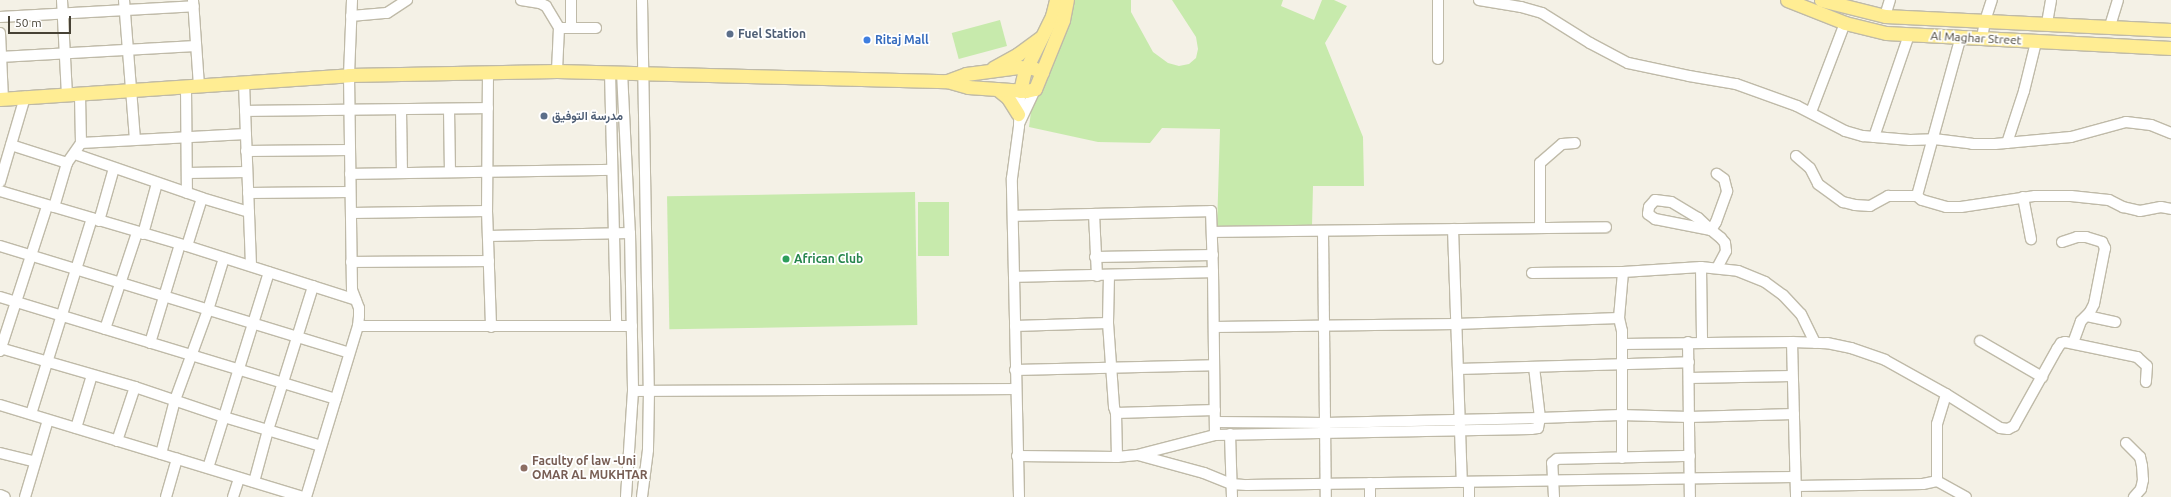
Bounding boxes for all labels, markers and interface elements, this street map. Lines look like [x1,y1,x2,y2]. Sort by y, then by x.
scale bar [10,8,73,34]
text: 50 m [15,16,42,29]
place label: Fuel Station [738,27,806,41]
street label: Al Maghar Street [1930,28,2022,48]
marker: Fuel Station [725,29,735,39]
place label: Ritaj Mall [875,33,929,47]
marker: Ritaj Mall [862,35,872,45]
place label: مدرسة التوفيق [552,109,623,123]
marker: مدرسة التوفيق [539,111,549,121]
place label: African Club [794,252,863,266]
marker: African Club [781,254,791,264]
place label: Faculty of law -Uni OMAR AL MUKHTAR [532,454,648,482]
marker: Faculty of law -Uni OMAR AL MUKHTAR [519,463,529,473]

